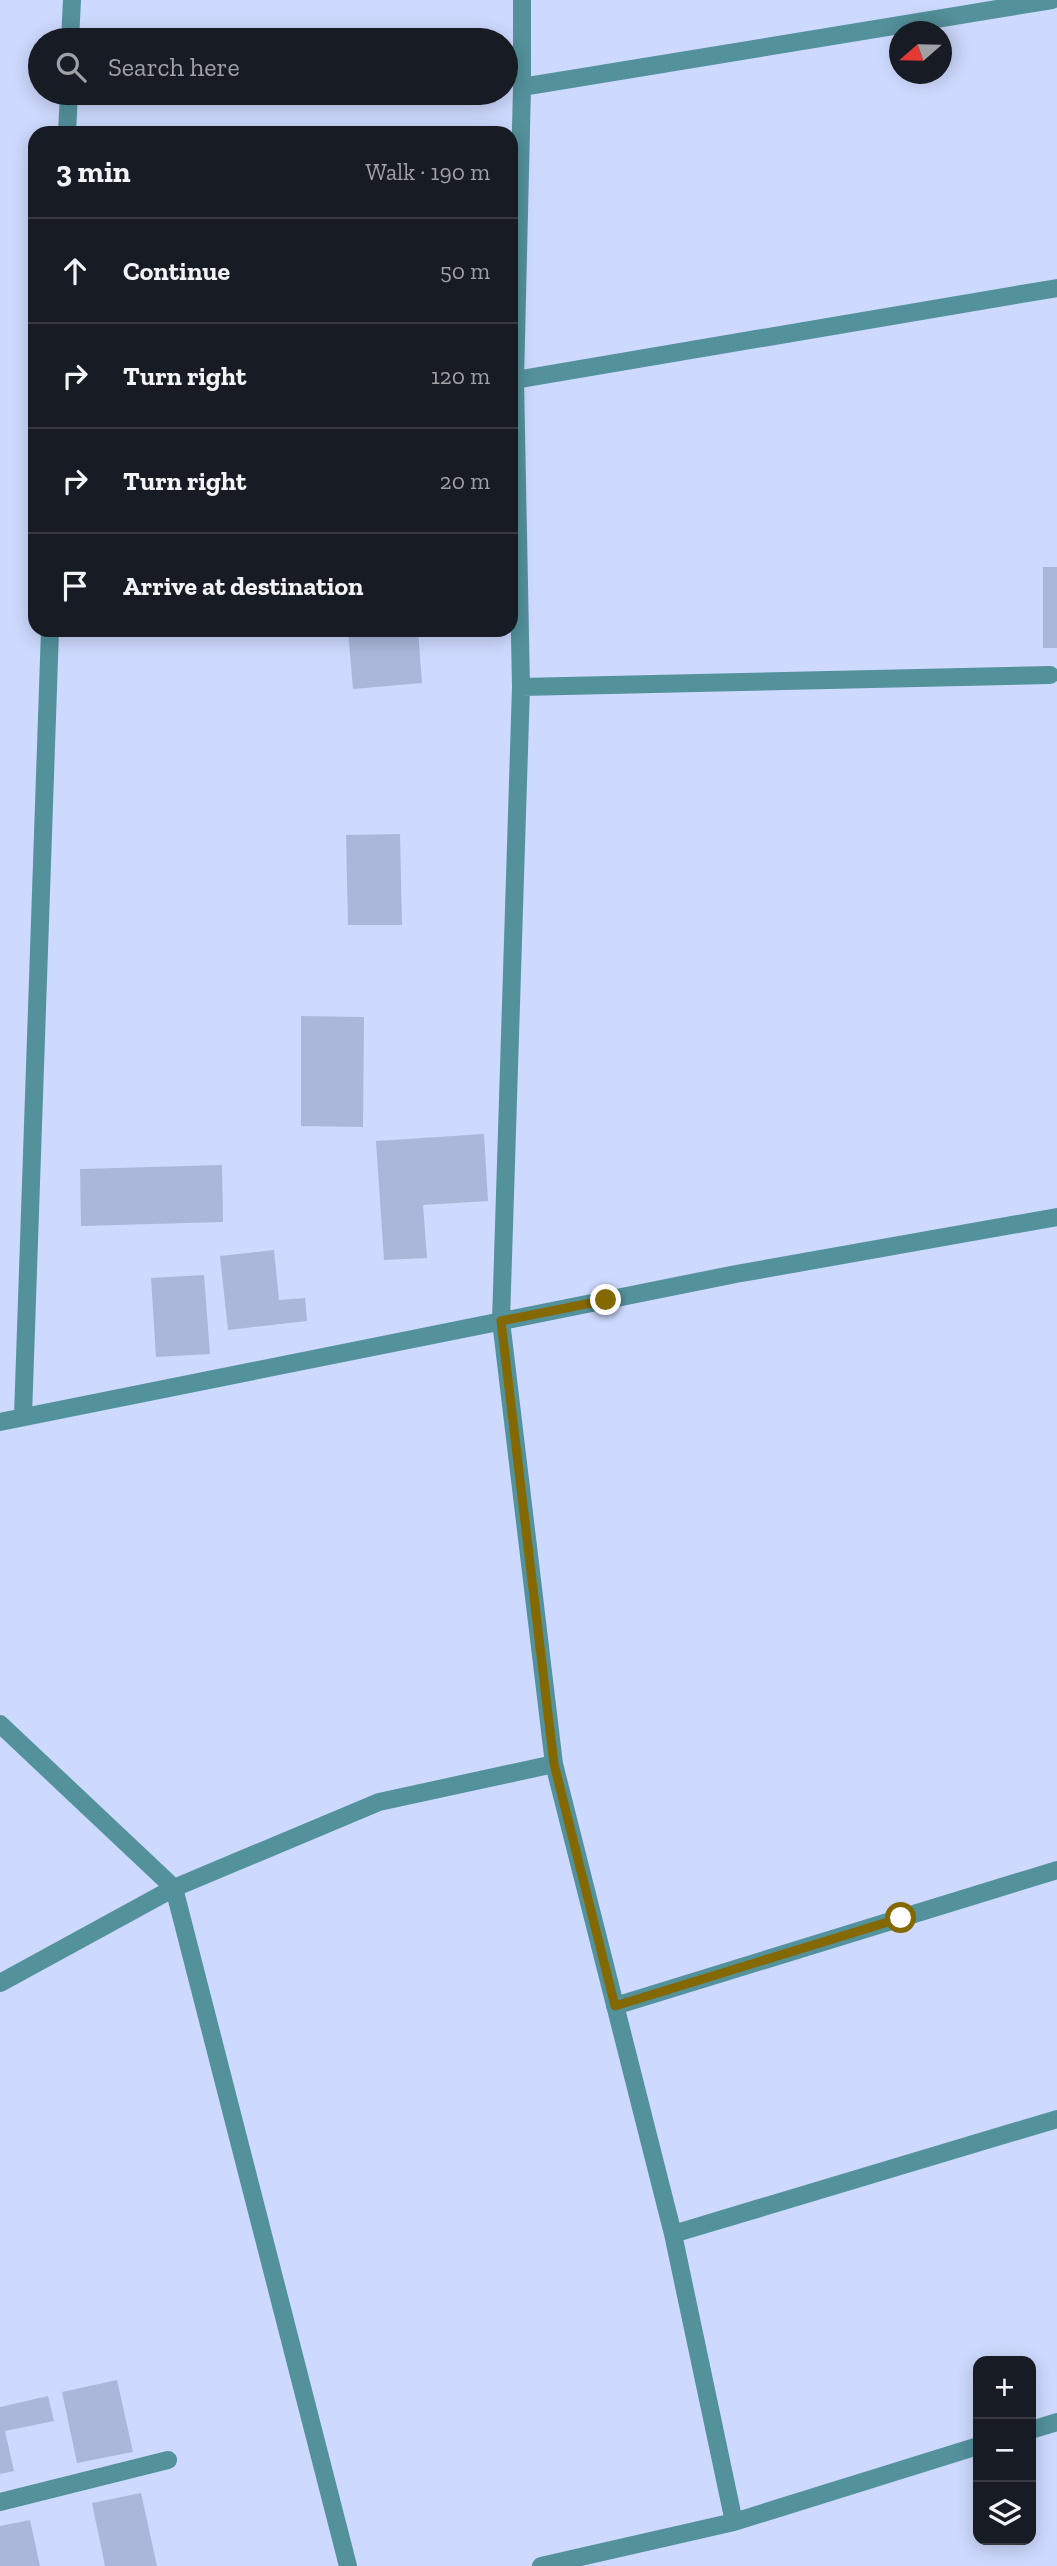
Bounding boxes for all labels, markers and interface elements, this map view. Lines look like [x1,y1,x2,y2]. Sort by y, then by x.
north arrow [889,21,952,84]
search box [28,28,518,105]
icon: search [52,48,90,86]
text: Search here [108,51,240,83]
text: 3 min [56,154,131,190]
text: Walk · 190 m [365,158,490,186]
icon: ahead [56,252,94,290]
text: Continue [123,255,230,287]
text: 50 m [440,257,490,285]
icon: right [56,357,94,395]
text: Turn right [123,360,246,392]
text: 120 m [431,362,490,390]
icon: right [56,462,94,500]
text: Turn right [123,465,246,497]
text: 20 m [440,467,490,495]
icon: arrive [56,567,94,605]
text: Arrive at destination [123,570,363,602]
route end [590,1284,621,1315]
route start [885,1902,916,1933]
map controls [973,2356,1036,2545]
button: + [973,2356,1036,2419]
button: − [973,2419,1036,2482]
button: layers [973,2482,1036,2545]

